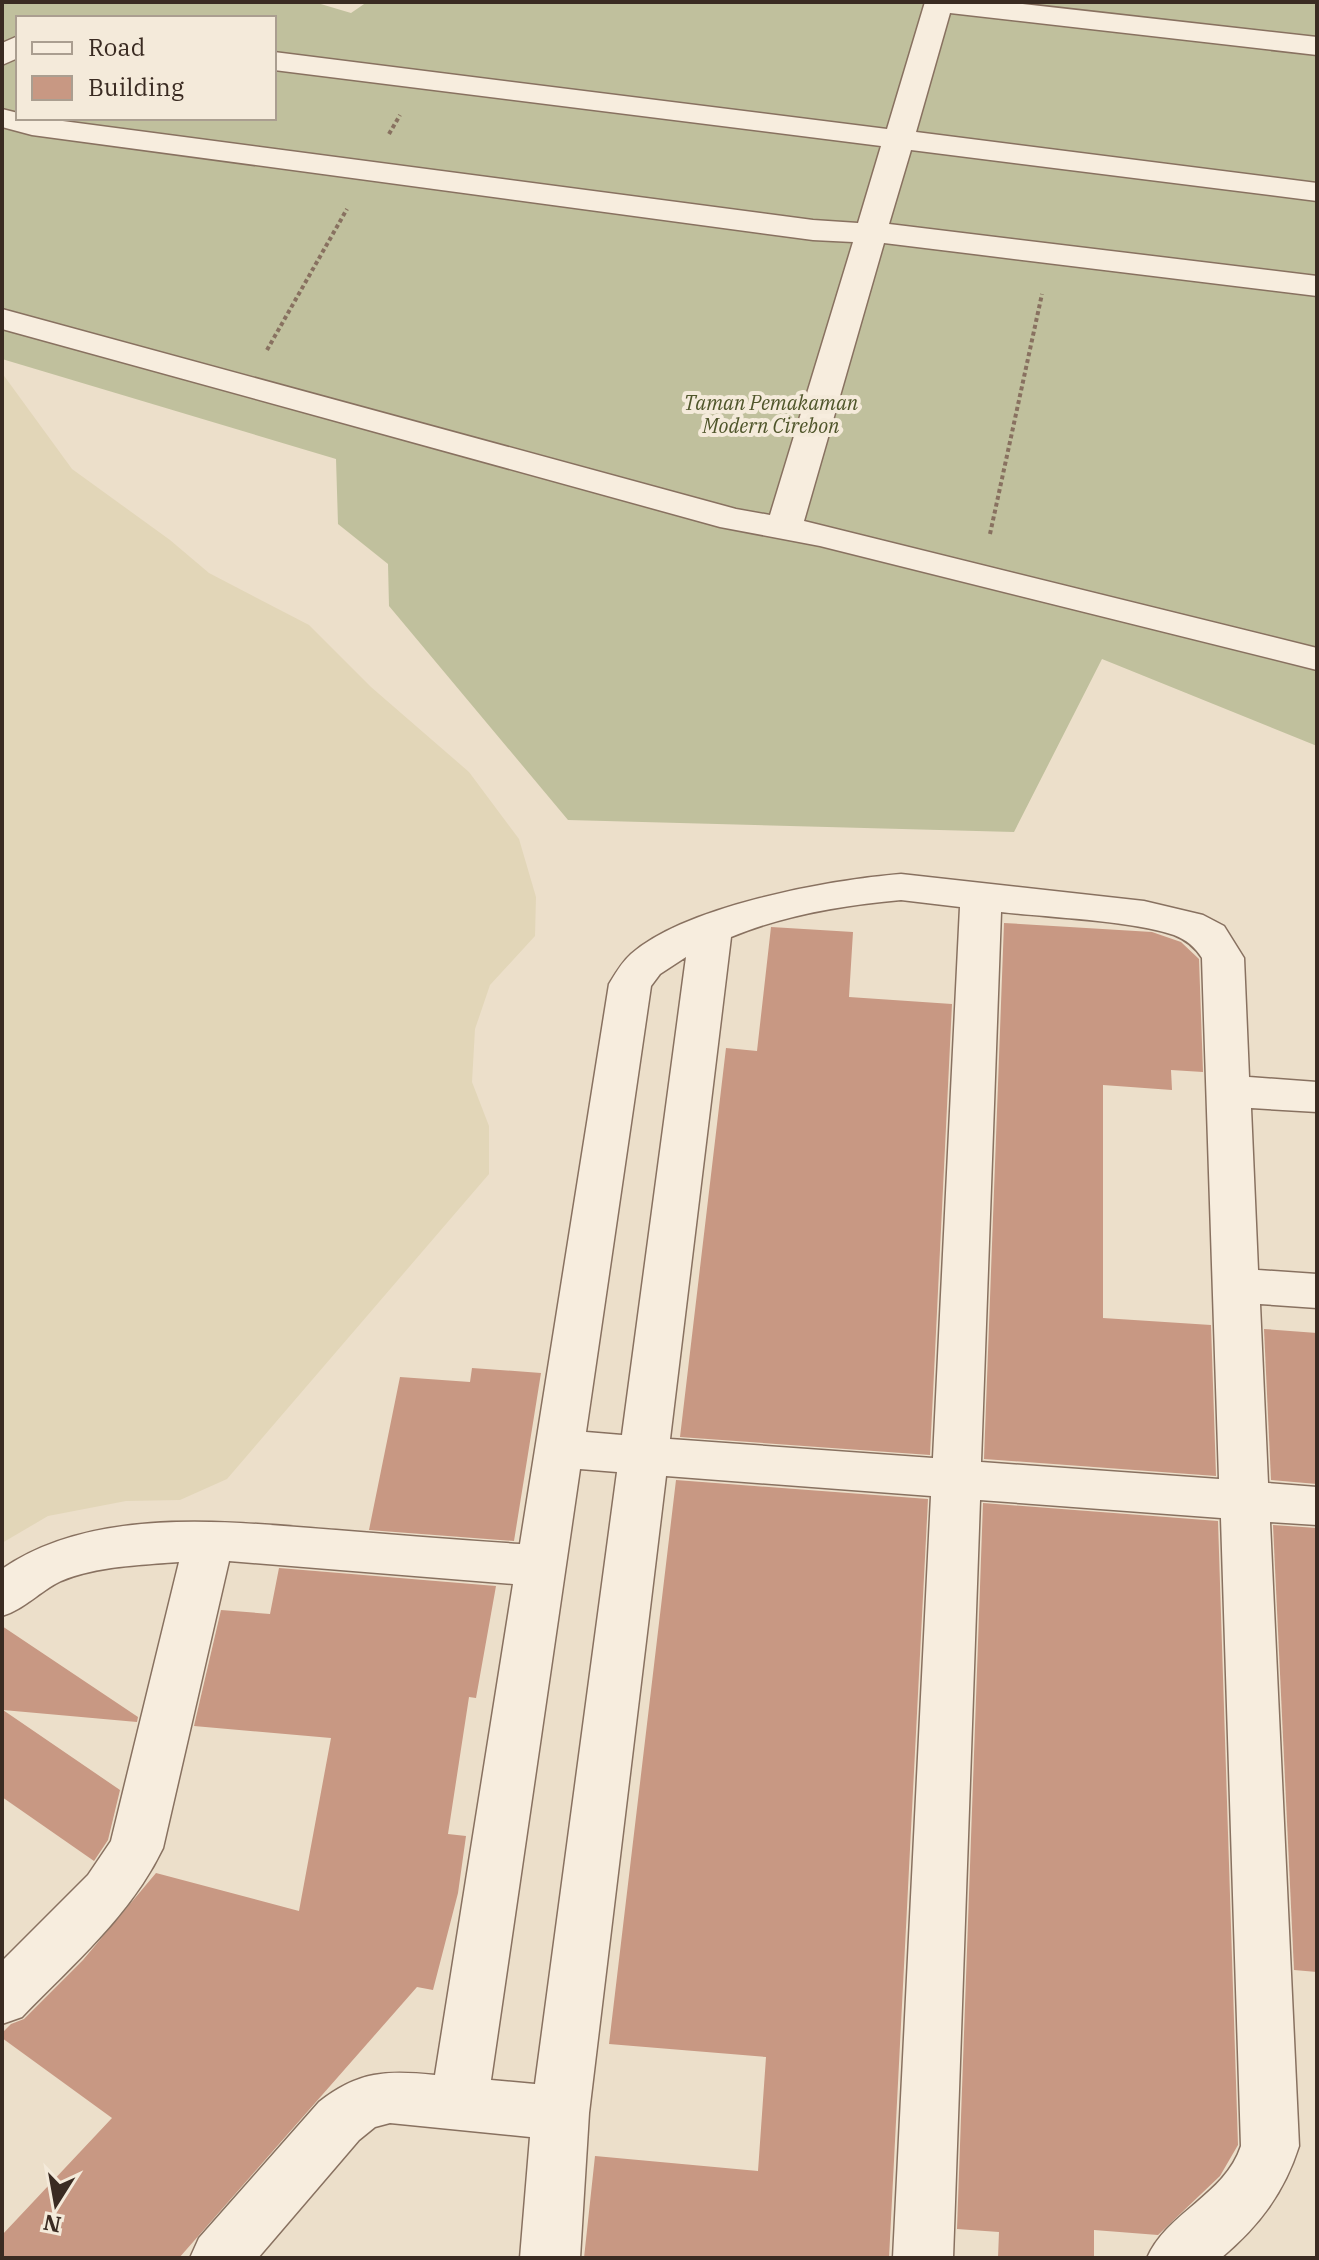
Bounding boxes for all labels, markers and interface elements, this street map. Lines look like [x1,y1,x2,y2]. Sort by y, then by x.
legend [16,16,276,120]
text: Road [88,31,145,63]
text: Building [88,71,184,103]
park label: Taman Pemakaman Modern Cirebon [684,389,859,439]
north arrow [16,2164,96,2244]
text: N [41,2208,63,2240]

